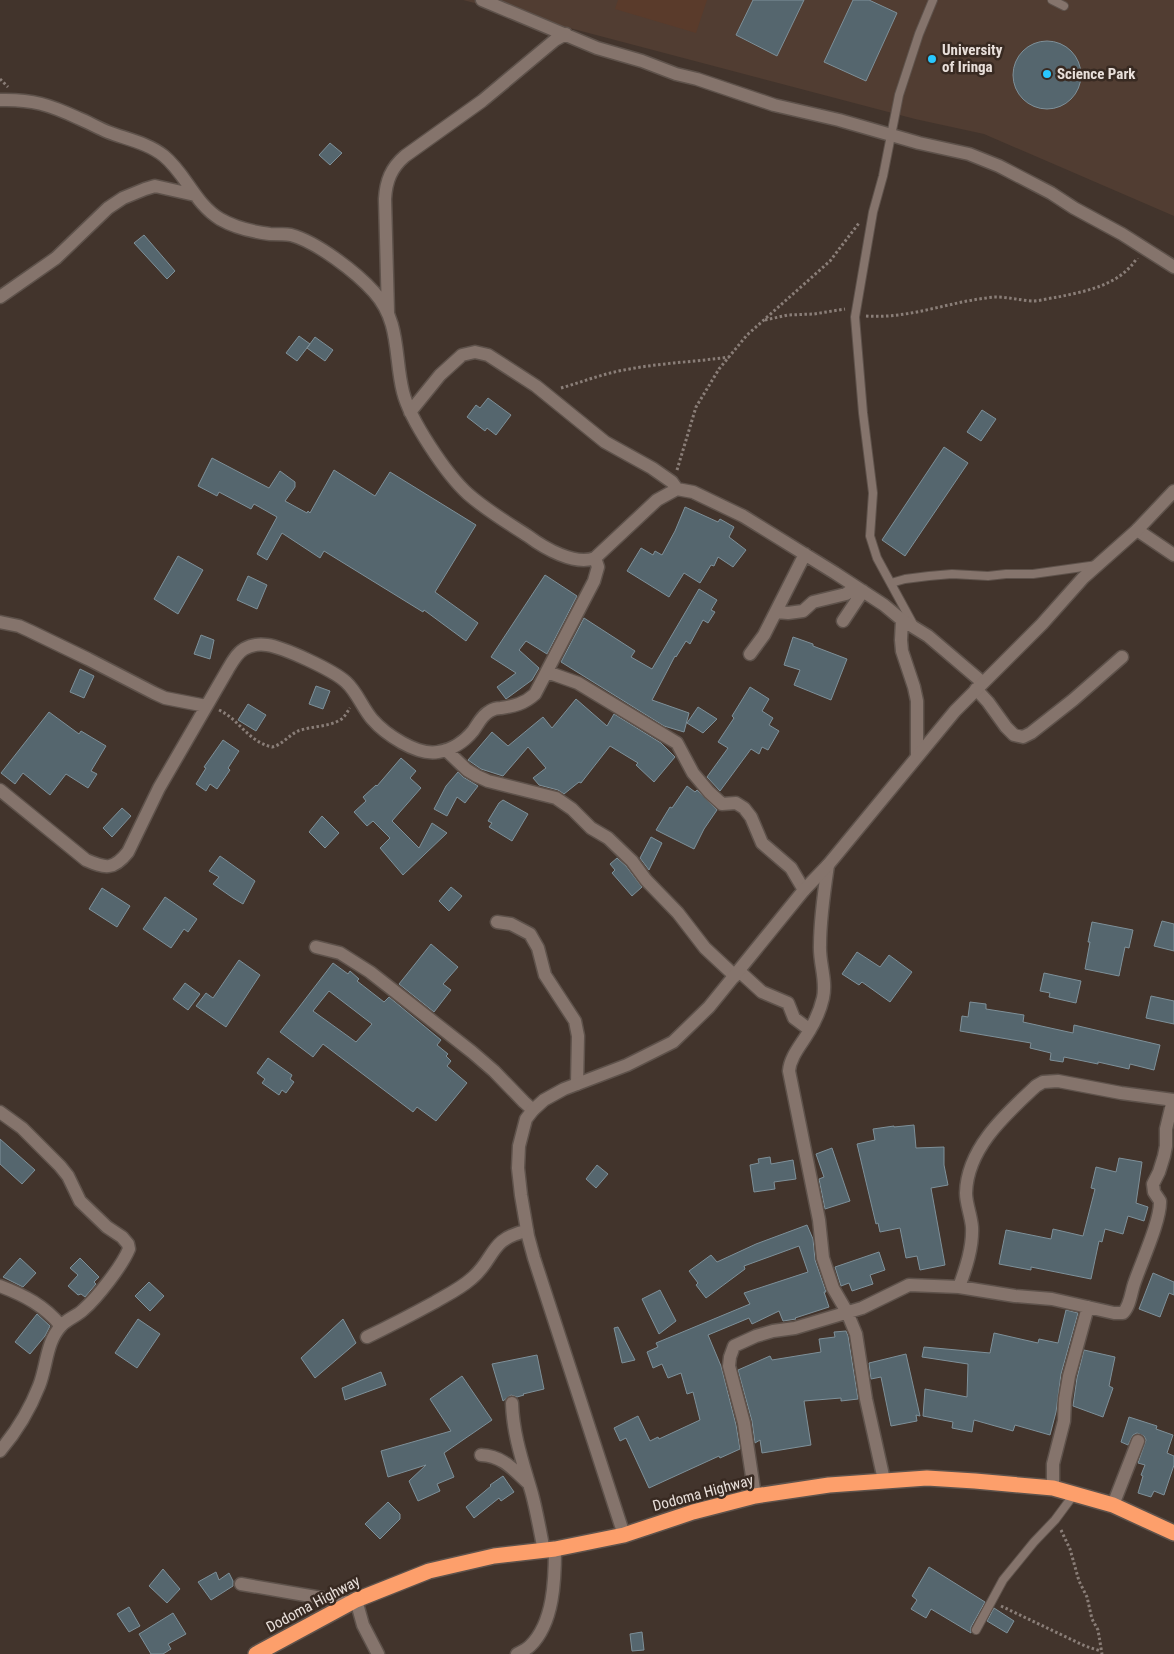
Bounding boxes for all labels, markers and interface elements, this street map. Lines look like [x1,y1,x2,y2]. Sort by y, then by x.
place label: University of Iringa [942,41,1003,76]
marker: University of Iringa [926,53,938,65]
place label: Science Park [1057,65,1136,83]
marker: Science Park [1041,68,1053,80]
street label: Dodoma Highway [651,1471,755,1515]
street label: Dodoma Highway [263,1572,363,1636]

